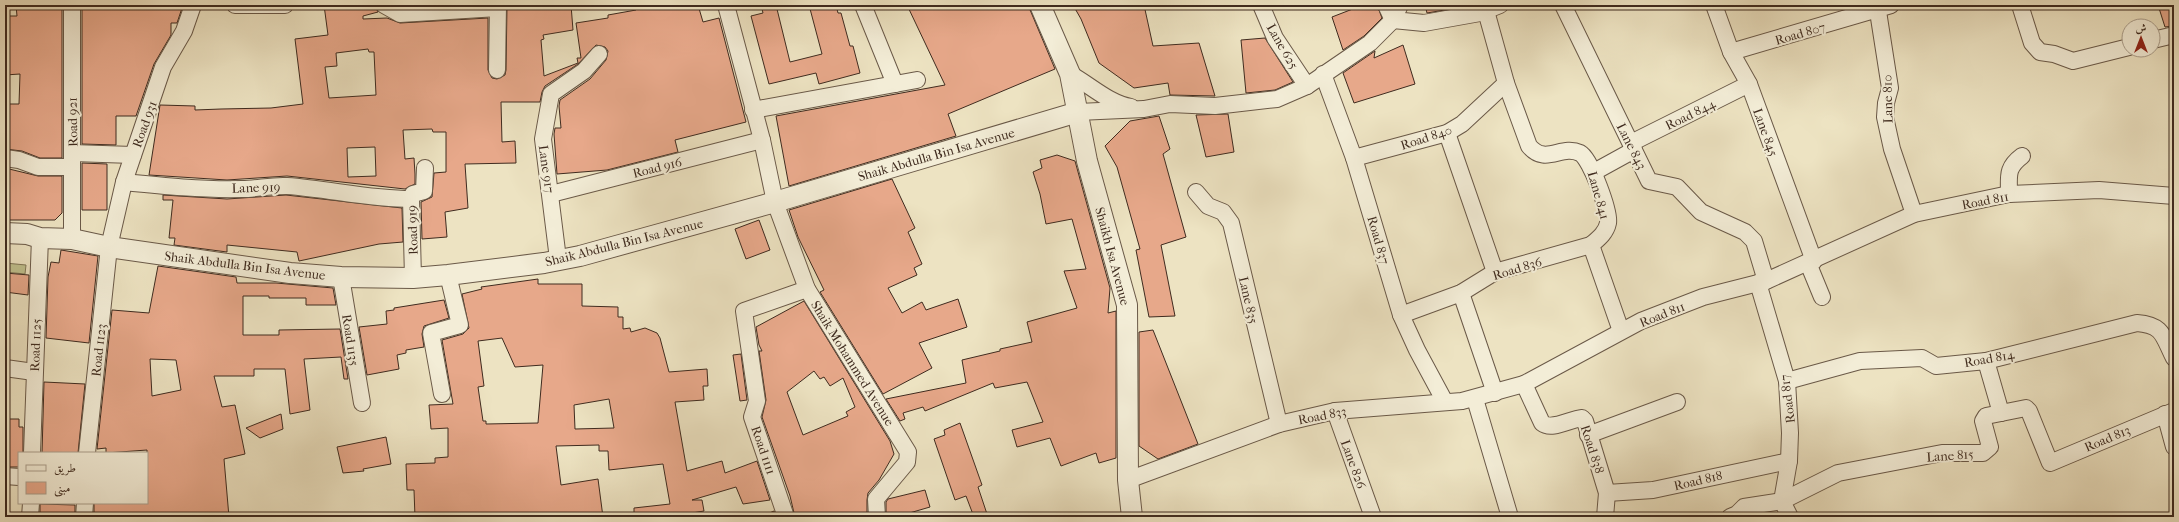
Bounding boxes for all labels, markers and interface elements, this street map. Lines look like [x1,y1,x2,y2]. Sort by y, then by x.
north arrow [2121,18,2161,58]
street label: Road 807 [1773,19,1827,48]
street label: Lane 625 [1264,21,1302,72]
text: ش [2136,22,2147,35]
street label: Lane 810 [1880,74,1895,124]
street label: Road 844 [1663,96,1718,133]
street label: Road 921 [65,97,80,147]
street label: Road 931 [129,99,160,150]
street label: Lane 845 [1750,106,1781,159]
street label: Lane 843 [1614,121,1650,172]
street label: Road 840 [1399,122,1454,153]
street label: Shaik Abdulla Bin Isa Avenue [856,125,1017,184]
street label: Lane 917 [536,144,557,194]
street label: Road 916 [631,154,684,181]
street label: Lane 841 [1585,169,1613,221]
street label: Lane 919 [231,179,281,196]
street label: Road 811 [1960,189,2010,212]
street label: Road 919 [404,205,421,255]
street label: Shaikh Isa Avenue [1092,205,1133,308]
street label: Road 837 [1364,214,1393,266]
street label: Shaik Abdulla Bin Isa Avenue [544,215,705,269]
street label: Shaik Abdulla Bin Isa Avenue [164,248,327,283]
street label: Road 836 [1491,254,1544,283]
street label: Lane 835 [1236,275,1261,326]
street label: Shaik Mohammed Avenue [808,298,898,429]
street label: Road 811 [1637,299,1687,330]
street label: Road 1135 [339,313,362,367]
street label: Road 1125 [27,318,44,372]
street label: Road 1123 [88,323,109,377]
street label: Road 814 [1963,347,2016,370]
street label: Road 817 [1777,374,1798,424]
street label: Road 833 [1297,403,1348,428]
street label: Road 813 [2082,422,2132,455]
street label: Road 838 [1578,423,1607,475]
street label: Road 1111 [748,424,779,476]
street label: Lane 826 [1338,438,1370,492]
street label: Lane 815 [1926,446,1975,465]
legend [18,452,148,504]
text: طريق [54,461,76,476]
street label: Road 818 [1672,468,1724,493]
text: مبنى [54,481,70,497]

